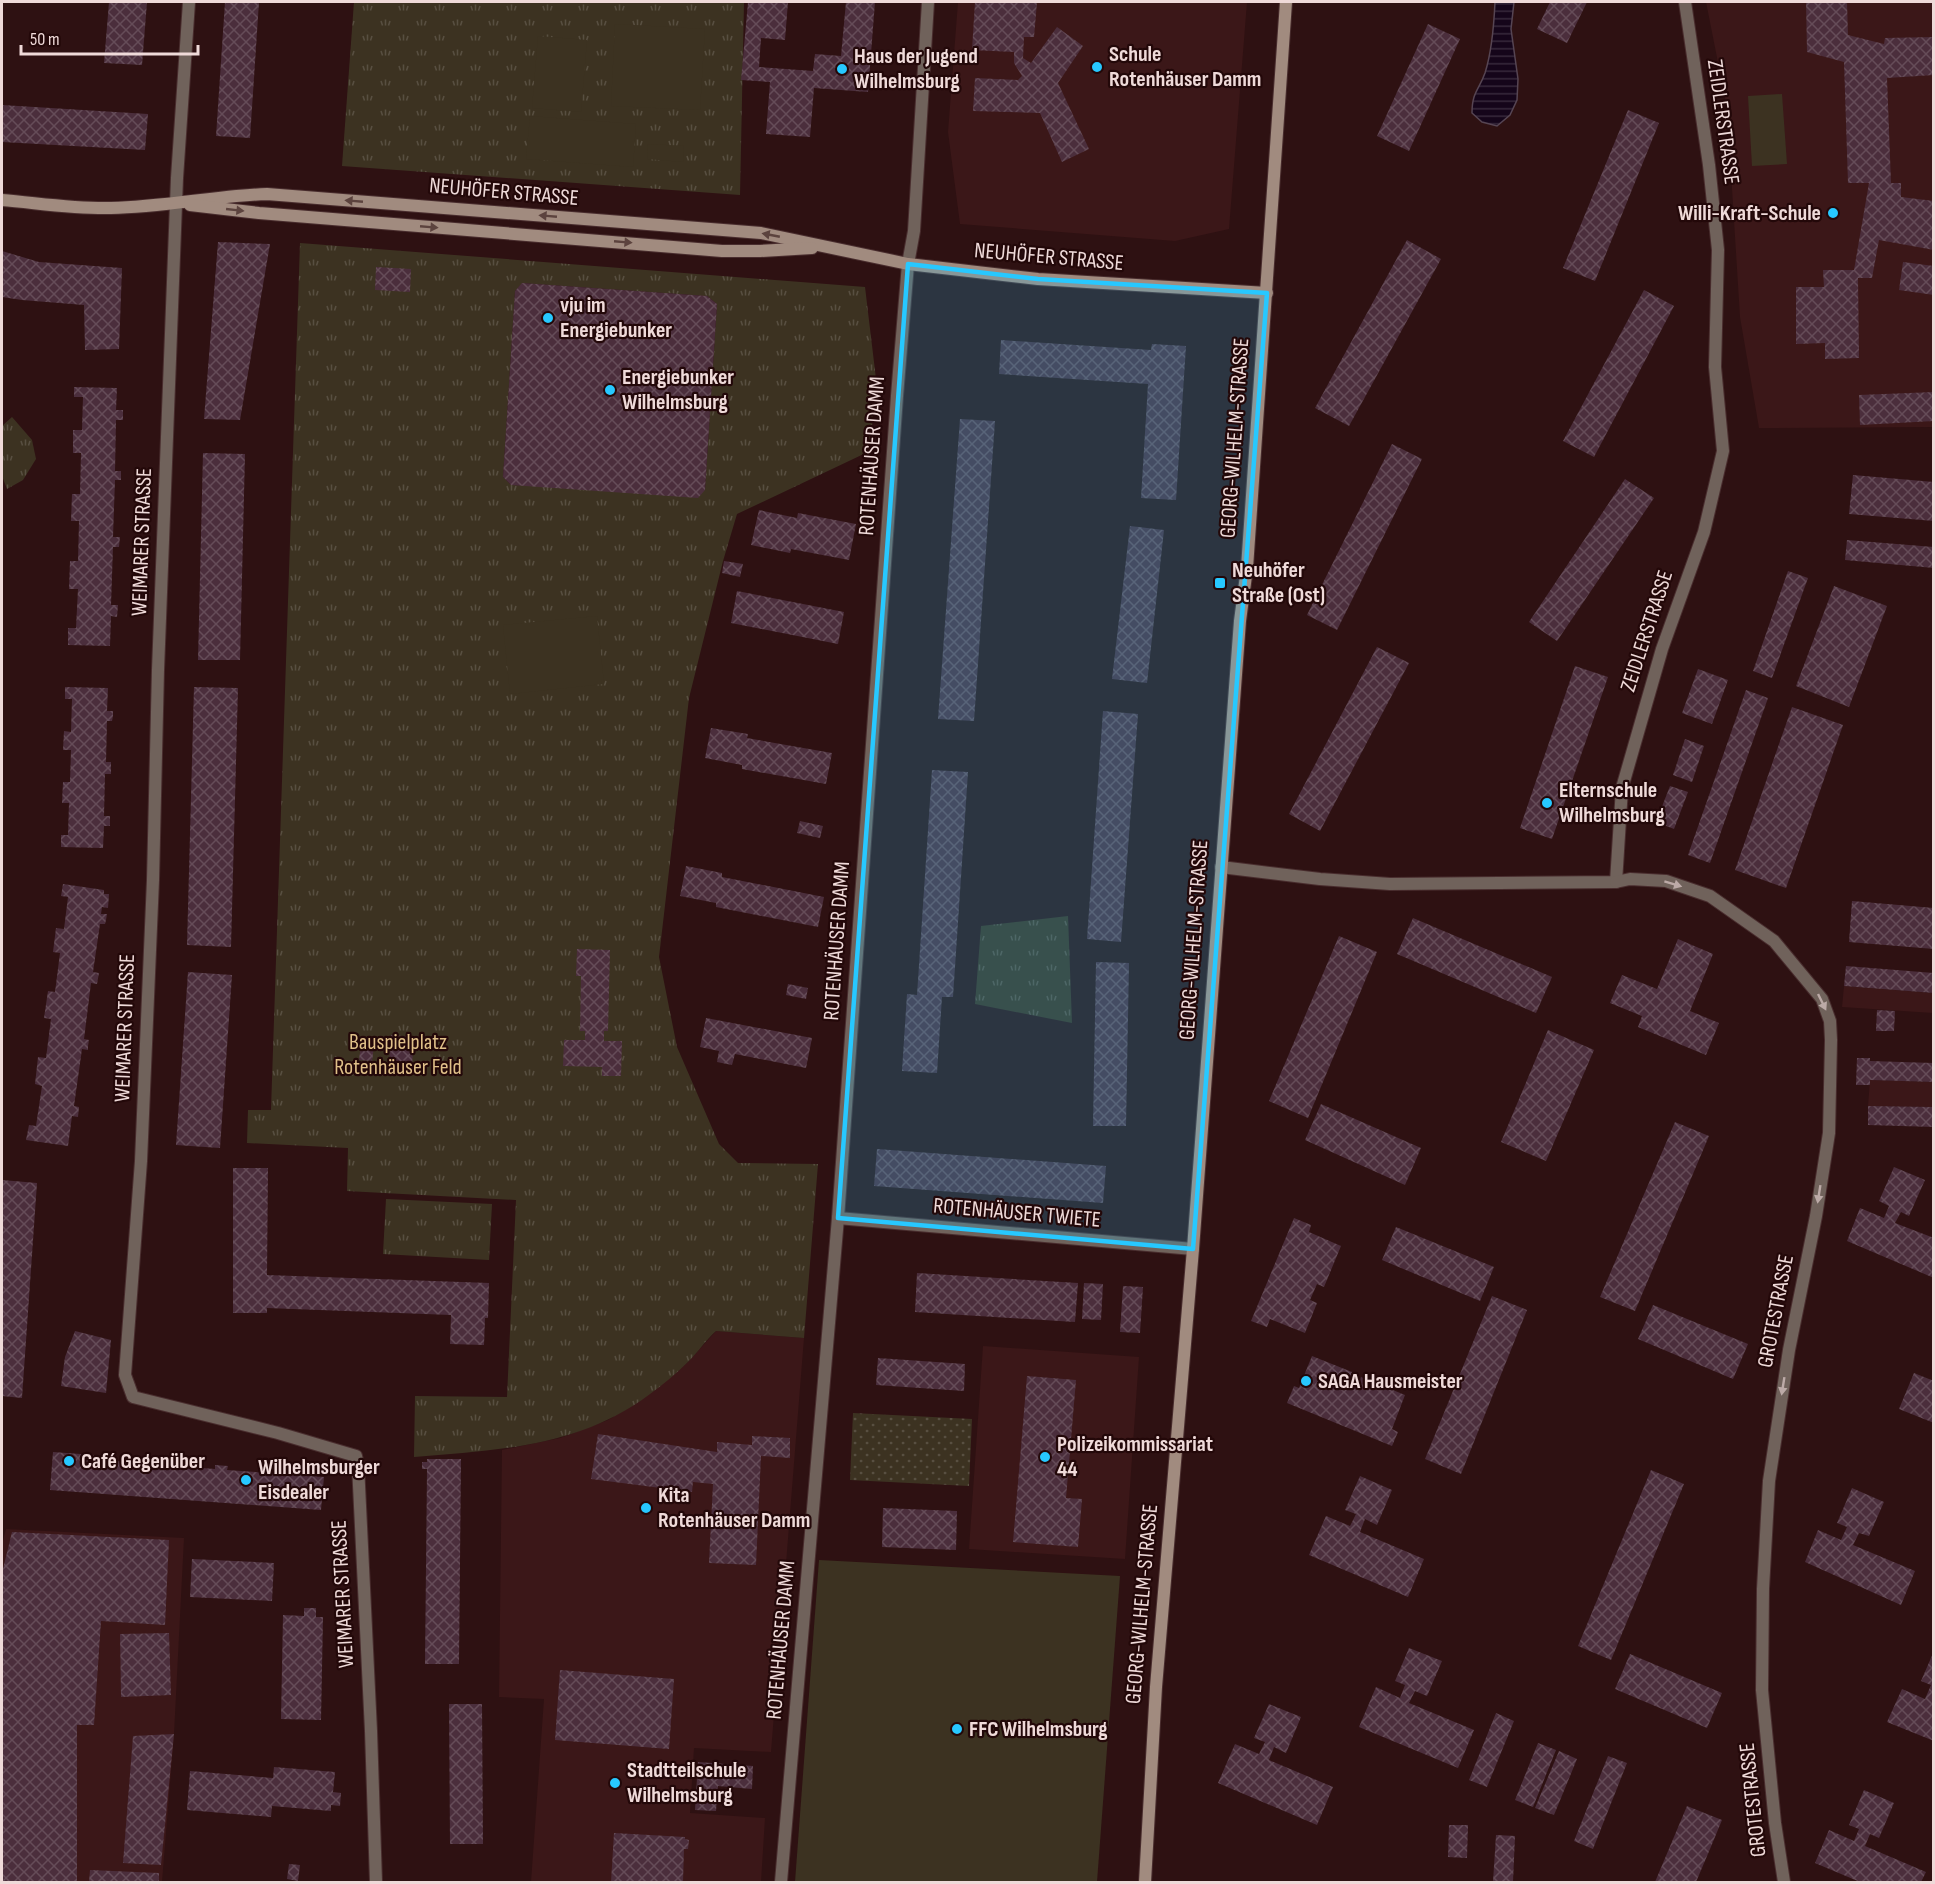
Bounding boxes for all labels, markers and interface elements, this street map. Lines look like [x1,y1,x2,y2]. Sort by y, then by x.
scale bar [21,18,198,56]
text: 50 m [30,29,60,50]
place label: Schule Rotenhäuser Damm [1109,41,1261,93]
place label: Haus der Jugend Wilhelmsburg [854,43,978,95]
street label: ZEIDLERSTRASSE [1701,58,1745,186]
marker: Schule Rotenhäuser Damm [1090,60,1104,74]
marker: Haus der Jugend Wilhelmsburg [835,62,849,76]
street label: NEUHÖFER STRASSE [428,172,580,212]
one-way arrow [344,196,363,206]
place label: Willi-Kraft-Schule [1678,200,1821,227]
one-way arrow [225,206,244,215]
marker: Willi-Kraft-Schule [1826,206,1840,220]
one-way arrow [539,212,558,221]
one-way arrow [420,222,439,232]
one-way arrow [761,230,780,239]
street label: NEUHÖFER STRASSE [973,237,1125,277]
one-way arrow [614,238,633,247]
place label: vju im Energiebunker [560,292,672,344]
marker: vju im Energiebunker [541,311,555,325]
street label: GEORG-WILHELM-STRASSE [1215,337,1255,539]
place label: Energiebunker Wilhelmsburg [622,364,734,416]
street label: ROTENHÄUSER DAMM [853,376,891,536]
marker: Energiebunker Wilhelmsburg [603,383,617,397]
street label: WEIMARER STRASSE [126,467,158,617]
place label: Neuhöfer Straße (Ost) [1232,557,1325,609]
street label: ZEIDLERSTRASSE [1615,567,1679,695]
marker: Neuhöfer Straße (Ost) [1213,576,1227,590]
place label: Elternschule Wilhelmsburg [1559,777,1665,829]
marker: Elternschule Wilhelmsburg [1540,796,1554,810]
street label: GEORG-WILHELM-STRASSE [1174,839,1214,1041]
street label: ROTENHÄUSER DAMM [818,861,856,1021]
one-way arrow [1664,880,1682,889]
street label: WEIMARER STRASSE [109,953,141,1103]
one-way arrow [1817,994,1827,1011]
park label: Bauspielplatz Rotenhäuser Feld [334,1029,462,1081]
one-way arrow [1814,1185,1823,1204]
street label: ROTENHÄUSER TWIETE [932,1192,1102,1234]
street label: GROTESTRASSE [1752,1252,1800,1370]
place label: SAGA Hausmeister [1318,1368,1463,1395]
marker: SAGA Hausmeister [1299,1374,1313,1388]
one-way arrow [1778,1376,1787,1395]
place label: Polizeikommissariat 44 [1057,1431,1213,1483]
place label: Café Gegenüber [81,1448,205,1475]
marker: Polizeikommissariat 44 [1038,1450,1052,1464]
marker: Café Gegenüber [62,1454,76,1468]
place label: Wilhelmsburger Eisdealer [258,1454,380,1506]
marker: Wilhelmsburger Eisdealer [239,1473,253,1487]
place label: Kita Rotenhäuser Damm [658,1482,810,1534]
marker: Kita Rotenhäuser Damm [639,1501,653,1515]
street label: GEORG-WILHELM-STRASSE [1120,1503,1164,1705]
street label: WEIMARER STRASSE [326,1519,360,1669]
street label: ROTENHÄUSER DAMM [761,1559,801,1721]
place label: FFC Wilhelmsburg [969,1716,1108,1743]
marker: FFC Wilhelmsburg [950,1722,964,1736]
street label: GROTESTRASSE [1734,1742,1772,1858]
place label: Stadtteilschule Wilhelmsburg [627,1757,747,1809]
marker: Stadtteilschule Wilhelmsburg [608,1776,622,1790]

